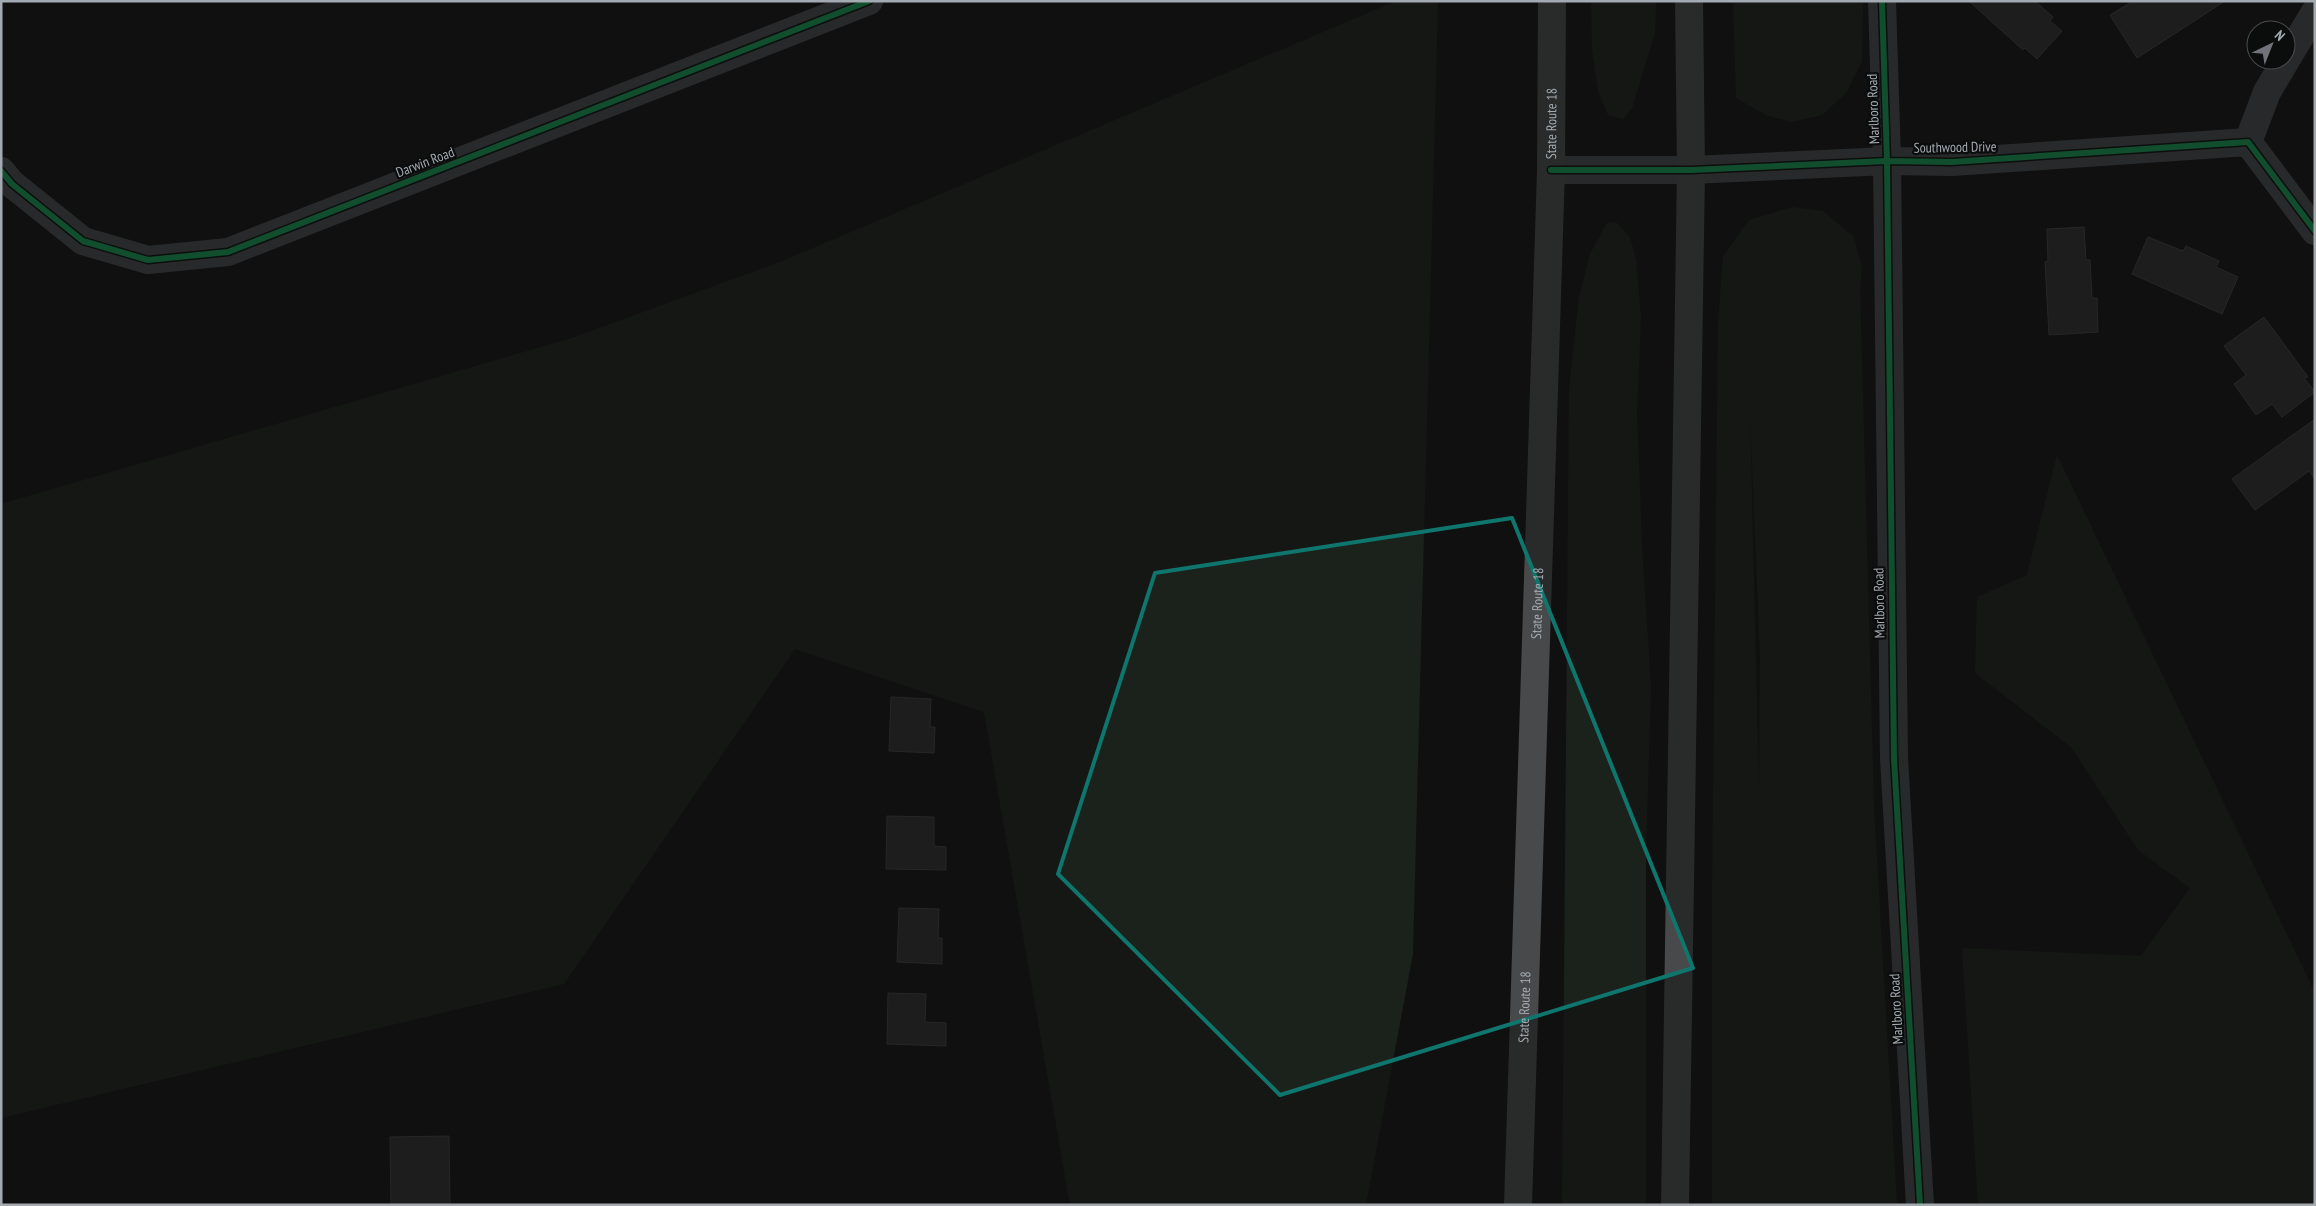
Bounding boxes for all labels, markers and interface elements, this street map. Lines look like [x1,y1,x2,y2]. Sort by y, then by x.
north arrow [2246,20,2296,70]
text: N [2271,26,2289,45]
street label: Marlboro Road [1863,73,1883,145]
street label: State Route 18 [1542,88,1560,159]
street label: Southwood Drive [1913,137,1997,157]
street label: Darwin Road [393,143,457,181]
street label: State Route 18 [1527,567,1547,639]
street label: Marlboro Road [1869,568,1889,638]
street label: State Route 18 [1514,971,1534,1043]
street label: Marlboro Road [1885,973,1907,1045]

